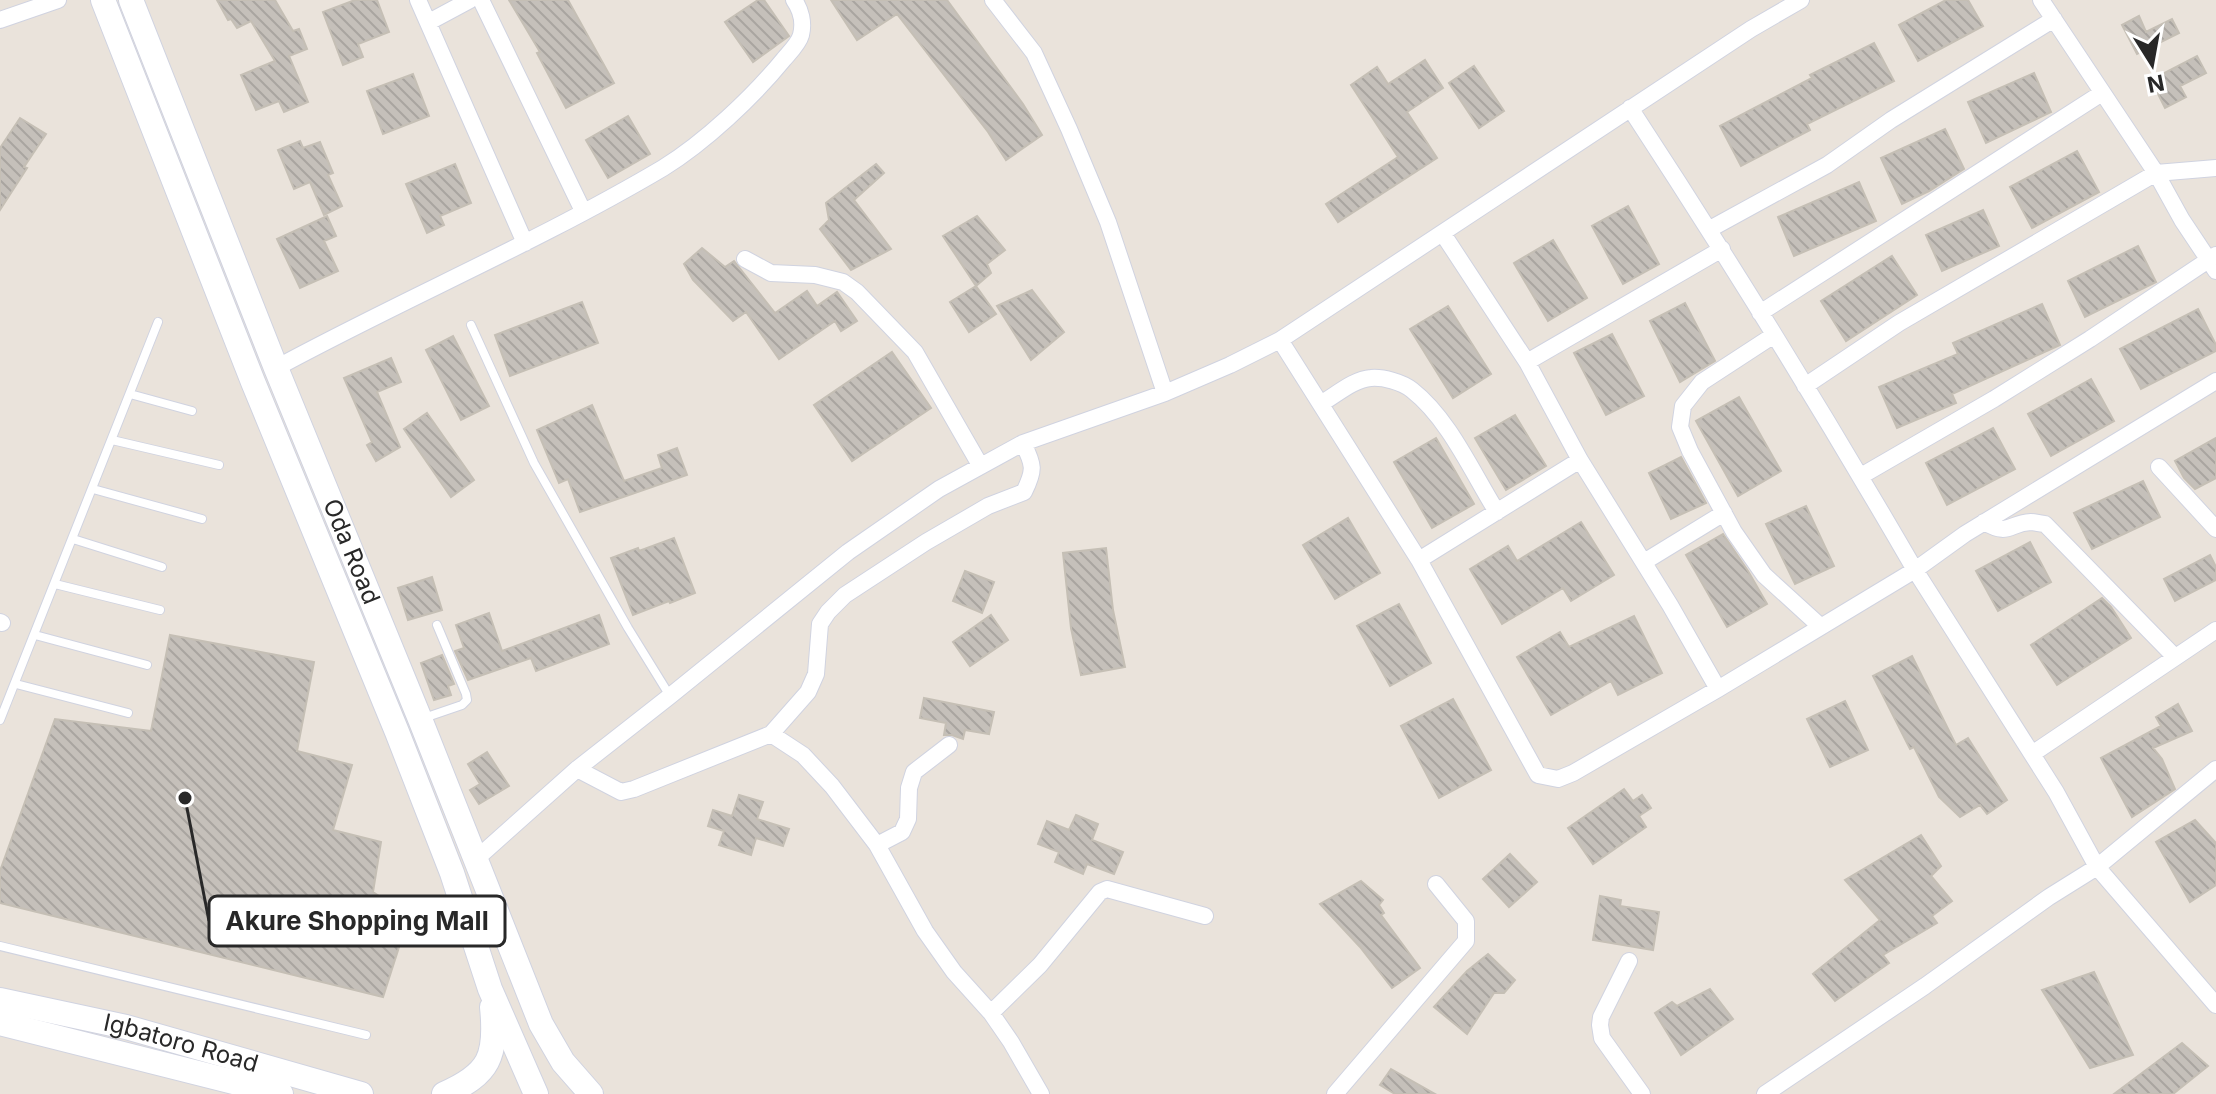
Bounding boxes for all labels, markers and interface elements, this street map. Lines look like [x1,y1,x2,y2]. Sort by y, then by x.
north arrow [2112,24,2192,104]
text: N [2145,69,2167,98]
street label: Oda Road [317,494,386,608]
callout: Akure Shopping Mall [209,896,505,946]
text: Akure Shopping Mall [225,905,489,936]
street label: Igbatoro Road [101,1008,262,1078]

